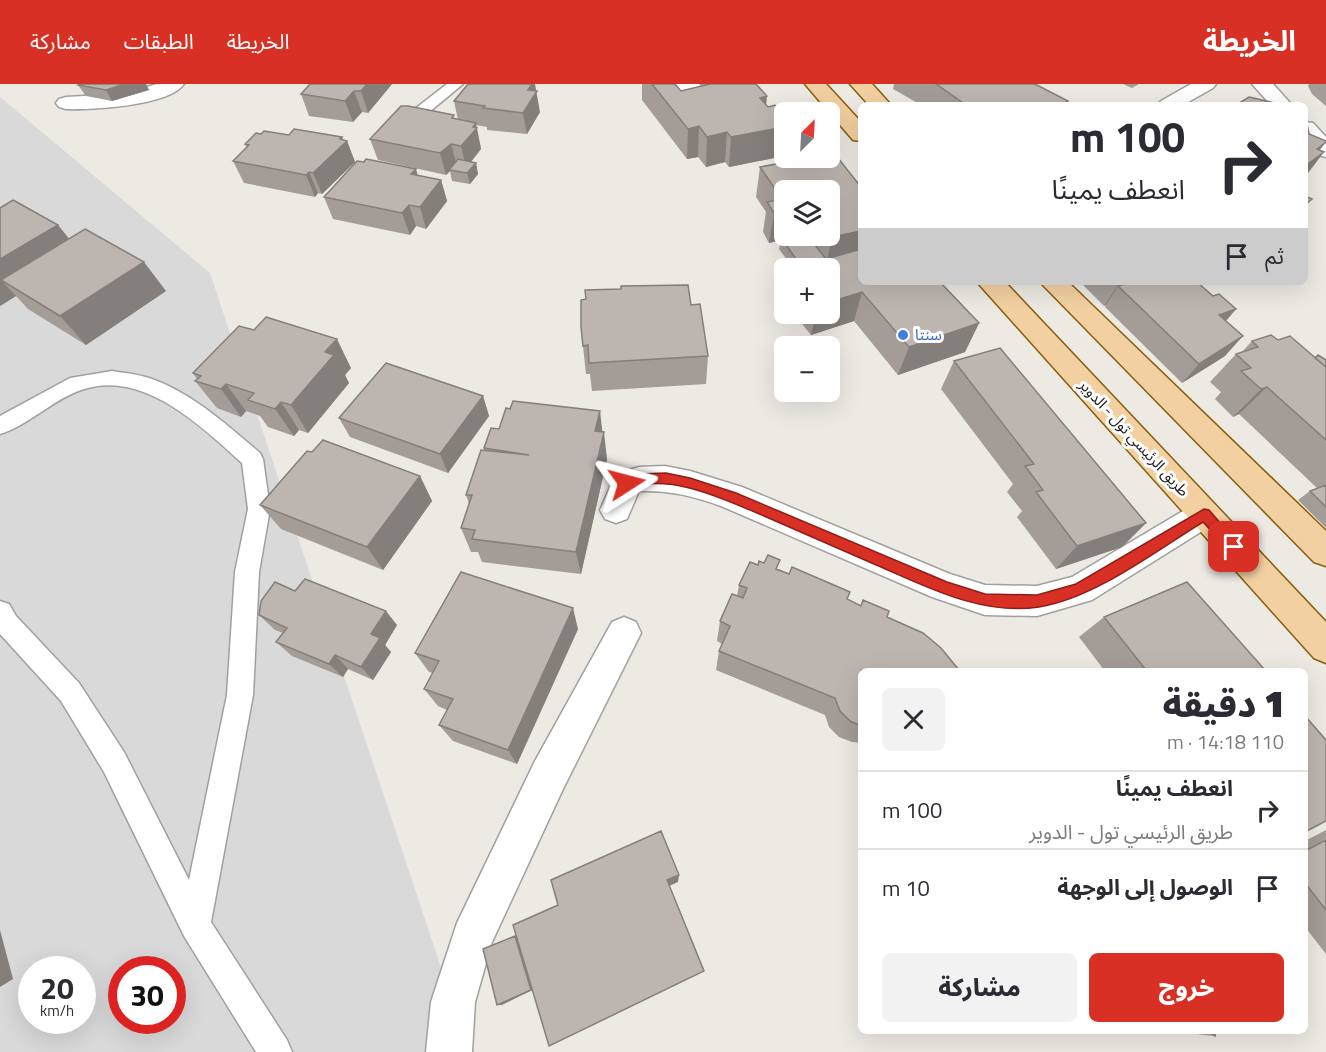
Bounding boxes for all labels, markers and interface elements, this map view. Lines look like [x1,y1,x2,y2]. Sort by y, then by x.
text: الخريطة [1203,19,1296,62]
text: مشاركة [30,25,91,57]
text: الطبقات [124,25,194,57]
text: الخريطة [227,25,290,57]
north arrow [774,102,840,168]
map controls [774,102,840,402]
text: 100 m [1070,104,1185,168]
icon: right [1206,126,1284,204]
text: انعطف يمينًا [1052,168,1185,209]
button: layers [774,180,840,246]
text: ثم [1265,239,1284,273]
icon: arrive [1220,240,1253,273]
button: + [774,258,840,324]
place label: سنتا [915,323,942,346]
marker: سنتا [896,328,910,342]
button: − [774,336,840,402]
street label: طريق الرئيسي تول - الدوير [1073,373,1195,502]
position arrow [595,451,659,515]
pin [1208,521,1259,572]
icon: arrive [1217,530,1250,563]
text: 1 دقيقة [1162,676,1284,731]
button: close [882,688,945,751]
text: 110 m · 14:18 [1167,726,1284,757]
text: انعطف يمينًا [1116,771,1233,805]
text: 100 m [882,793,942,827]
icon: right [1251,794,1284,827]
text: طريق الرئيسي تول - الدوير [1029,816,1233,847]
text: الوصول إلى الوجهة [1057,870,1233,904]
text: 10 m [882,871,930,905]
icon: arrive [1251,872,1284,905]
button: مشاركة [882,953,1077,1022]
button: خروج [1089,953,1284,1022]
speed limit sign: 30 [108,956,186,1034]
text: 20 [40,965,74,1011]
text: km/h [40,999,74,1022]

